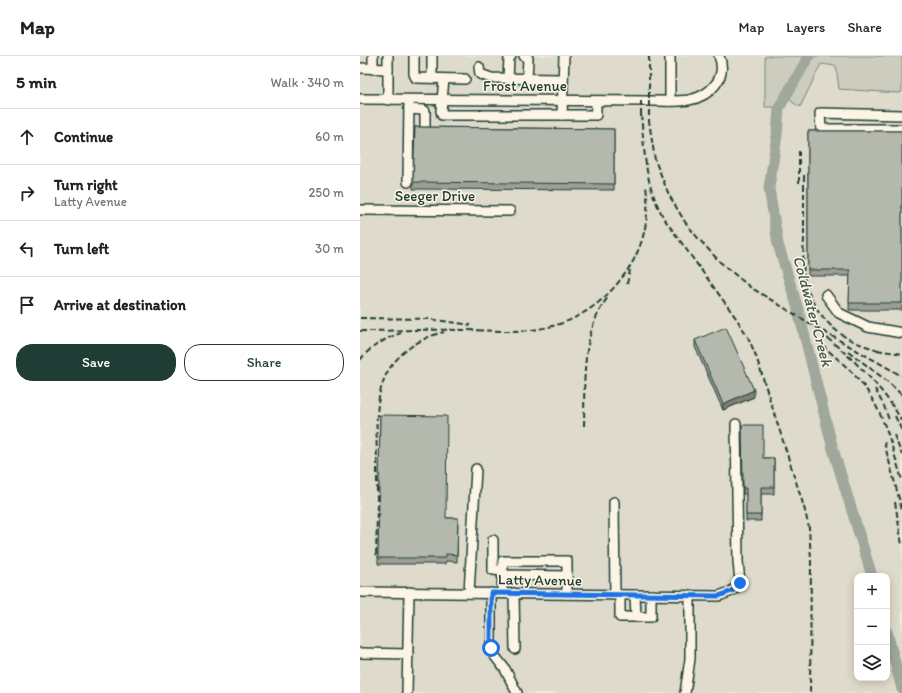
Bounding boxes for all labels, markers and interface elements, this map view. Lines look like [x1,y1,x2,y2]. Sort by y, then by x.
text: Map [20,16,55,39]
text: Map [739,19,764,36]
text: Layers [786,19,825,36]
text: Share [847,19,882,36]
text: 5 min [16,72,56,92]
text: Walk · 340 m [271,75,344,90]
street label: Frost Avenue [483,77,567,95]
icon: ahead [16,126,38,148]
text: Continue [54,128,113,146]
text: 60 m [315,129,344,144]
text: Turn right [54,176,118,194]
icon: right [16,182,38,204]
text: 250 m [308,185,344,200]
street label: Seeger Drive [395,187,475,205]
text: Latty Avenue [54,194,127,209]
icon: left [16,238,38,260]
text: Turn left [54,240,109,258]
text: 30 m [315,241,344,256]
water label: Coldwater Creek [789,254,837,369]
icon: arrive [16,294,38,316]
text: Arrive at destination [54,296,186,314]
button: Save [16,344,176,381]
button: Share [184,344,344,381]
street label: Latty Avenue [498,570,582,590]
map controls [854,573,890,681]
button: + [854,573,890,609]
route end [731,574,749,592]
button: − [854,609,890,645]
route start [482,639,500,657]
button: layers [854,645,890,681]

